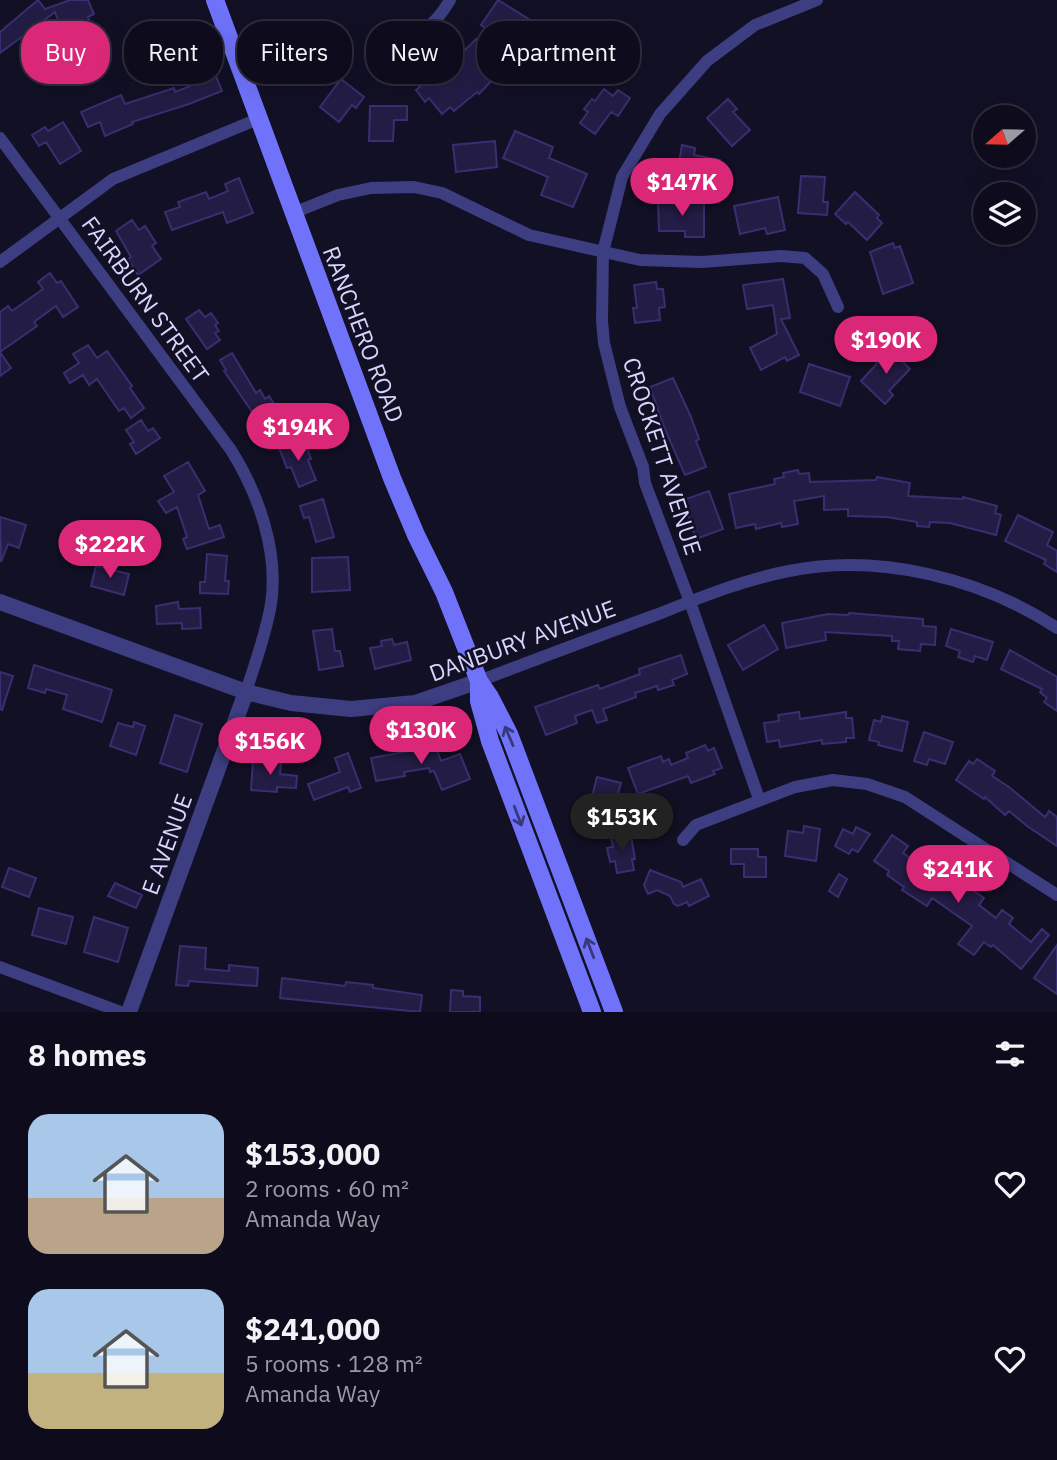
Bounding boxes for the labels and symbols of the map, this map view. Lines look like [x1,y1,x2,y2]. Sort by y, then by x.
north arrow [973,105,1036,168]
pin: $147K [633,158,731,218]
street label: FAIRBURN STREET [76,210,216,388]
street label: RANCHERO ROAD [317,242,411,426]
pin: $190K [837,316,935,376]
street label: CROCKETT AVENUE [617,353,709,559]
pin: $194K [249,404,347,463]
pin: $222K [61,520,159,580]
street label: DANBURY AVENUE [425,592,619,688]
pin: $130K [372,706,470,766]
pin: $156K [221,718,319,777]
one-way arrow [501,725,514,747]
street label: E AVENUE [134,789,198,899]
pin: $153K [573,794,671,853]
one-way arrow [513,805,525,827]
pin: $241K [909,846,1007,905]
one-way arrow [582,938,595,960]

